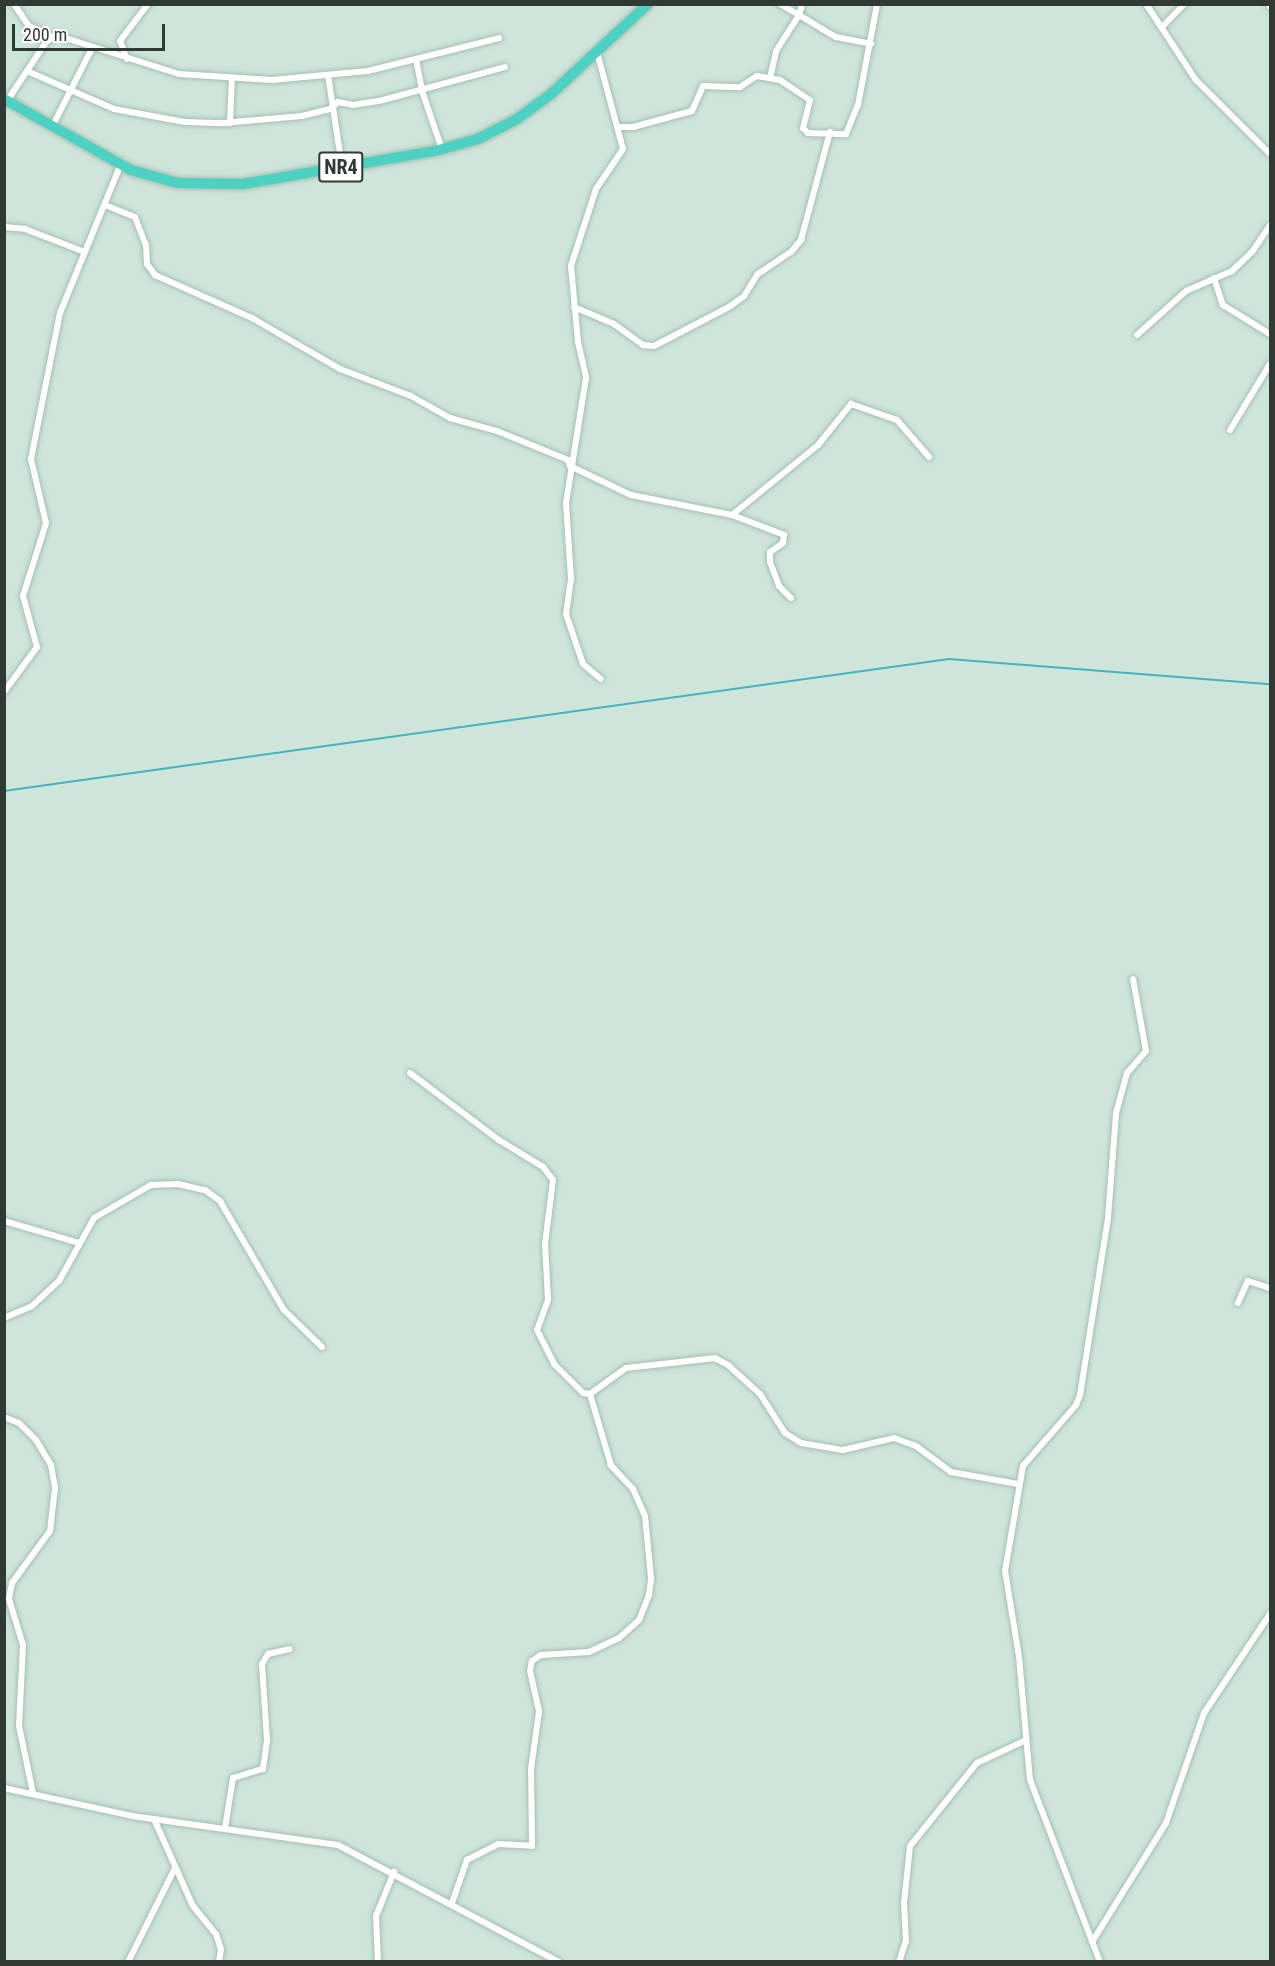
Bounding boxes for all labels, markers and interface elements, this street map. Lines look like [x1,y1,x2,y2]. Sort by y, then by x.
scale bar [15,12,168,50]
text: 200 m [23,24,67,45]
road number: NR4 [317,150,365,184]

